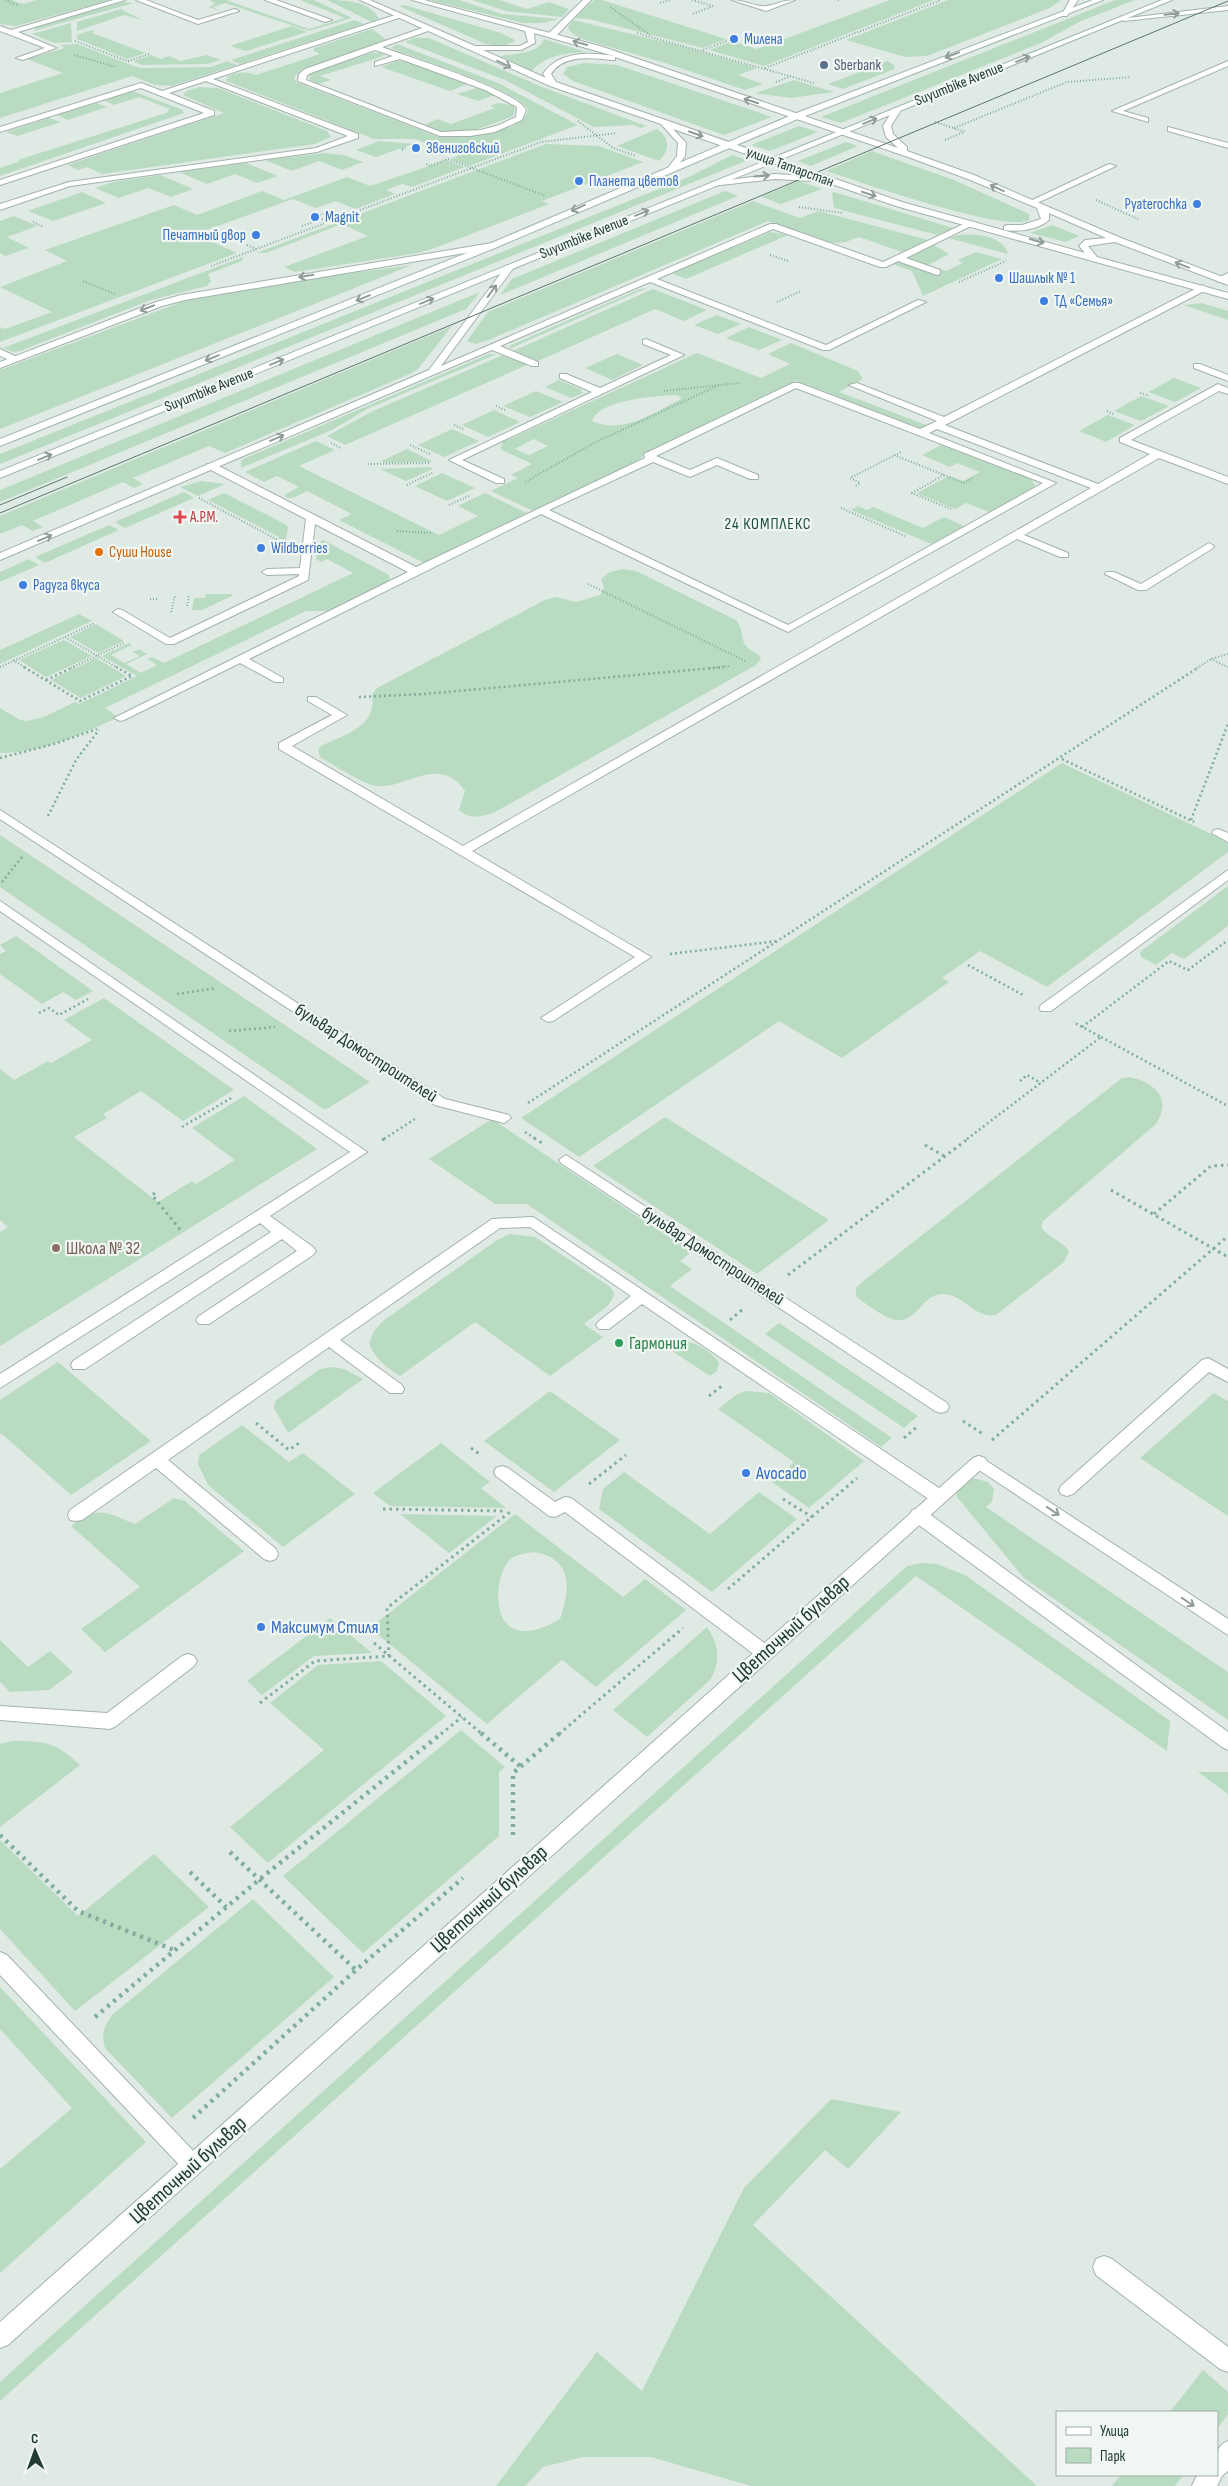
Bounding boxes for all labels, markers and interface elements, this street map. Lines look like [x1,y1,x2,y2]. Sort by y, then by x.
one-way arrow [1164,9,1180,19]
place label: Милена [744,30,783,49]
marker: Милена [728,33,740,45]
one-way arrow [573,38,589,48]
one-way arrow [945,51,960,61]
one-way arrow [1015,53,1030,63]
place label: Sberbank [834,56,881,75]
street label: Suyumbike Avenue [912,58,1006,110]
one-way arrow [496,59,511,69]
marker: Sberbank [818,59,830,71]
one-way arrow [744,96,759,105]
one-way arrow [862,115,877,125]
one-way arrow [688,130,703,139]
place label: Звениговский [426,139,500,158]
marker: Звениговский [410,142,422,154]
street label: улица Татарстан [744,142,836,192]
place label: Планета цветов [589,172,679,191]
one-way arrow [754,172,770,181]
marker: Планета цветов [573,175,585,187]
one-way arrow [990,183,1005,193]
one-way arrow [860,190,876,199]
place label: Pyaterochka [1124,195,1187,214]
marker: Pyaterochka [1191,198,1203,210]
one-way arrow [571,204,586,214]
place label: Magnit [325,208,360,227]
one-way arrow [634,208,649,218]
marker: Magnit [309,211,321,223]
street label: Suyumbike Avenue [537,211,631,263]
place label: Печатный двор [163,226,246,245]
marker: Печатный двор [250,229,262,241]
one-way arrow [1028,237,1044,246]
one-way arrow [1175,260,1191,269]
place label: Шашлык № 1 [1009,269,1076,288]
one-way arrow [298,271,314,281]
marker: Шашлык № 1 [993,272,1005,284]
one-way arrow [487,284,497,298]
place label: ТД «Семья» [1054,292,1113,311]
one-way arrow [356,293,371,303]
marker: ТД «Семья» [1038,295,1050,307]
one-way arrow [419,296,434,305]
one-way arrow [140,304,155,314]
one-way arrow [205,354,220,363]
one-way arrow [269,357,284,366]
street label: Suyumbike Avenue [162,364,256,416]
one-way arrow [269,433,284,442]
one-way arrow [37,452,52,461]
place label: А.Р.М. [189,508,218,527]
marker: А.Р.М. [174,511,186,523]
district label: 24 КОМПЛЕКС [724,515,812,534]
one-way arrow [37,533,52,542]
place label: Wildberries [271,539,328,558]
marker: Wildberries [255,542,267,554]
place label: Суши House [109,543,172,562]
marker: Суши House [93,546,105,558]
place label: Радуга вкуса [33,576,100,595]
marker: Радуга вкуса [17,579,29,591]
street label: бульвар Домостроителей [291,999,441,1107]
street label: бульвар Домостроителей [638,1202,788,1310]
place label: Школа № 32 [66,1238,140,1259]
marker: Школа № 32 [50,1242,62,1254]
place label: Гармония [629,1333,687,1354]
marker: Гармония [613,1337,625,1349]
place label: Avocado [755,1463,807,1484]
marker: Avocado [740,1467,752,1479]
one-way arrow [1046,1507,1060,1517]
street label: Цветочный бульвар [727,1570,855,1688]
one-way arrow [1181,1597,1195,1607]
place label: Максимум Стиля [271,1617,378,1638]
marker: Максимум Стиля [255,1621,267,1633]
street label: Цветочный бульвар [425,1840,553,1958]
street label: Цветочный бульвар [124,2111,252,2229]
legend [1056,2411,1218,2476]
text: Улица [1100,2422,1129,2441]
north arrow [10,2426,60,2476]
text: С [31,2430,38,2447]
text: Парк [1100,2447,1126,2466]

